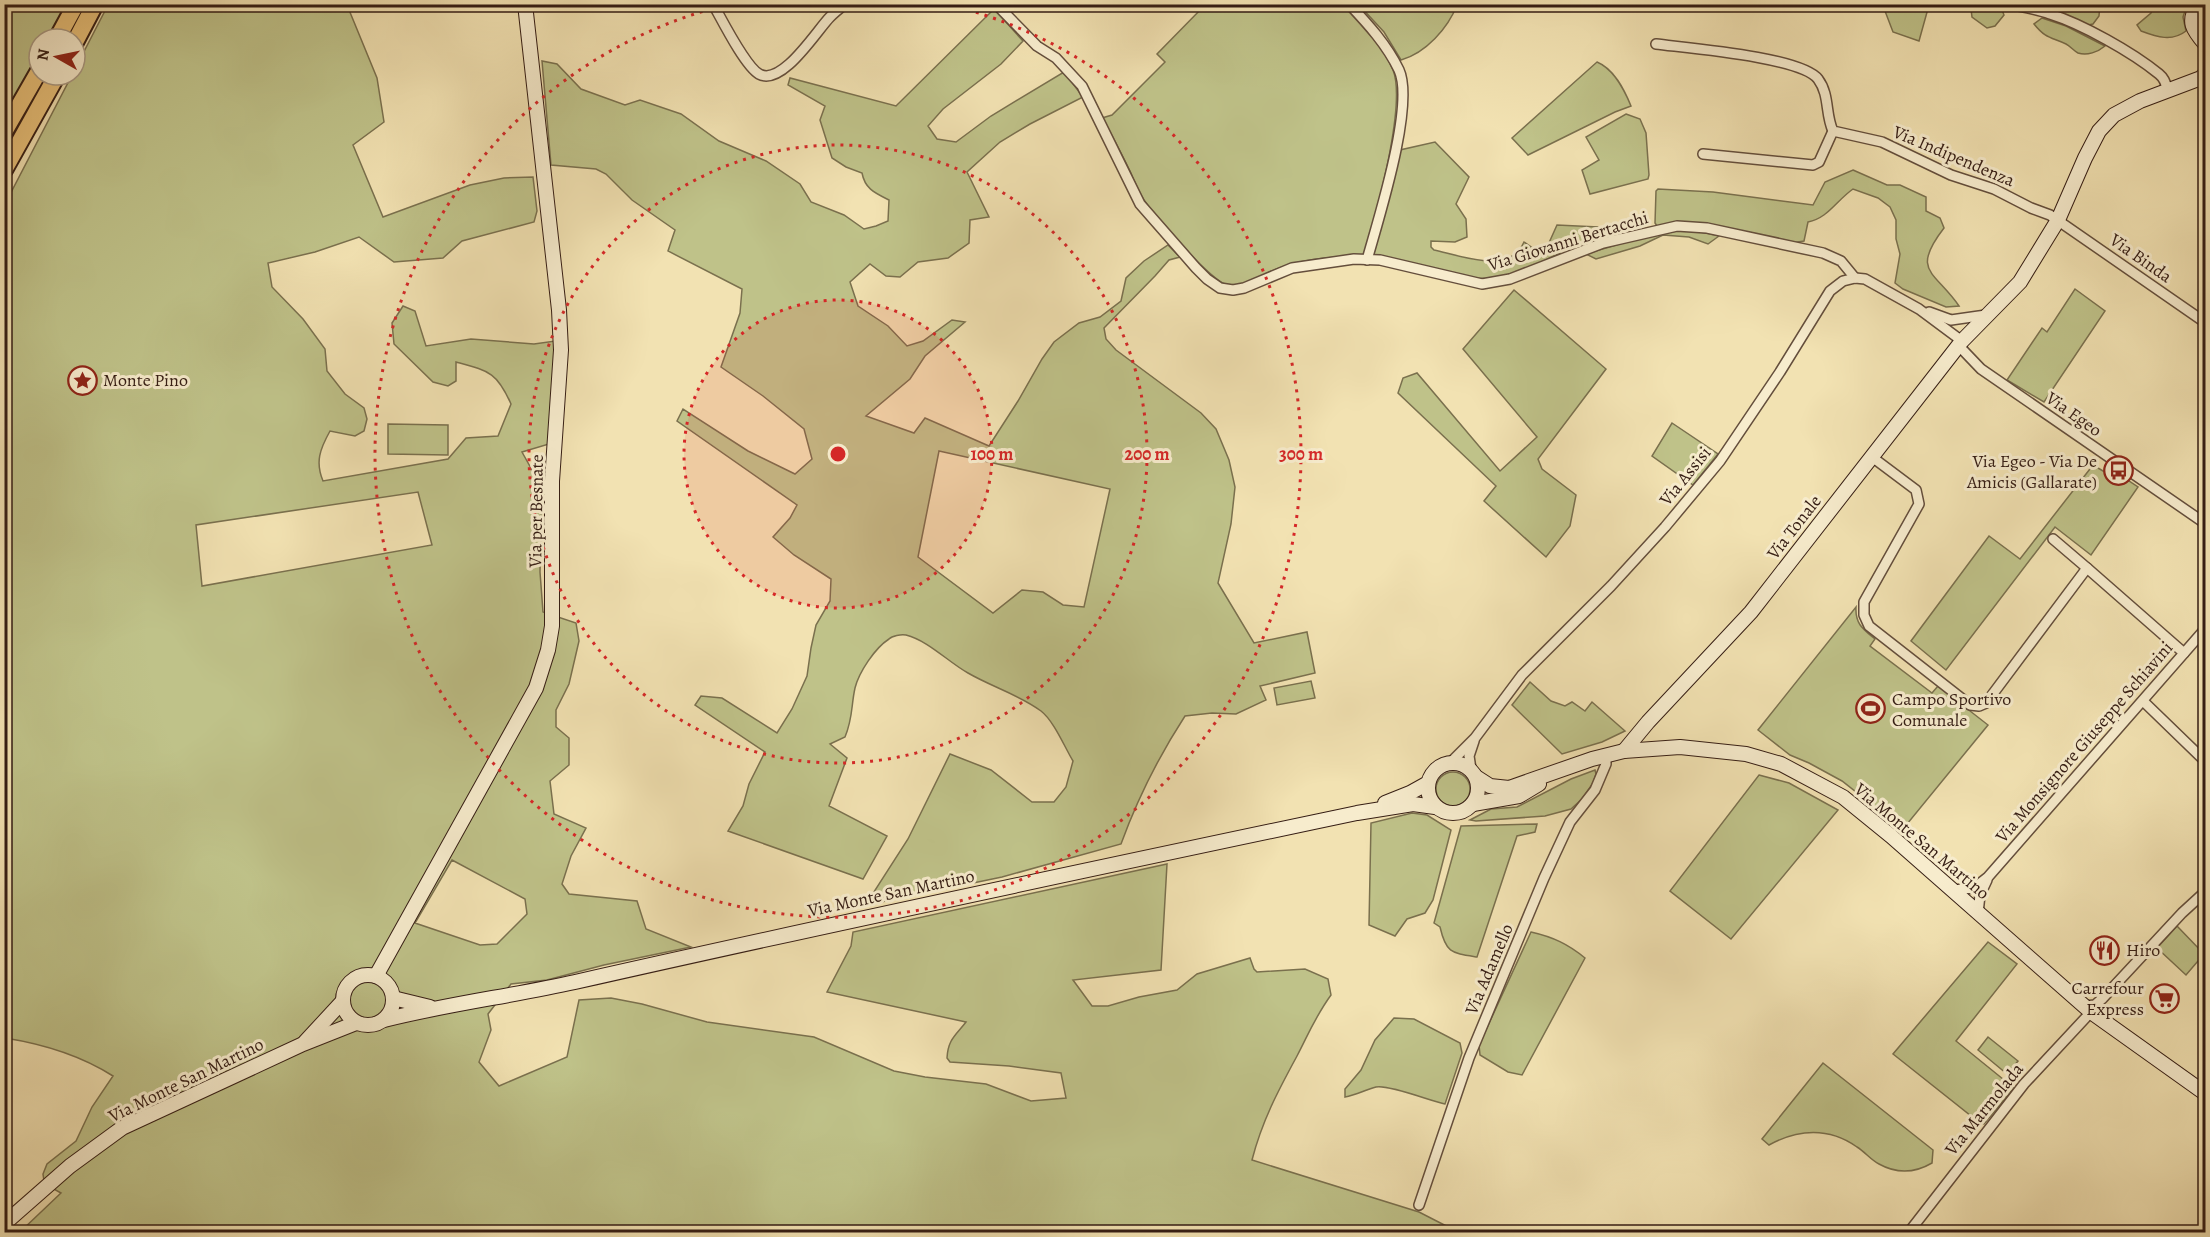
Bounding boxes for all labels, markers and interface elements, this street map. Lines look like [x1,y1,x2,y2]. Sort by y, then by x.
north arrow [27,27,87,87]
text: N [31,47,55,62]
street label: Via Indipendenza [1889,119,2019,193]
street label: Via Giovanni Bertacchi [1484,205,1651,277]
street label: Via Binda [2104,227,2177,288]
place icon: Monte Pino [66,364,98,396]
place label: Monte Pino [103,368,188,392]
street label: Via Egeo [2040,385,2107,442]
street label: Via Assisi [1653,441,1716,511]
text: 100 m [971,442,1013,466]
text: 200 m [1124,442,1170,466]
text: 300 m [1279,442,1323,466]
centre of rings [828,444,848,464]
place label: Via Egeo - Via De Amicis (Gallarate) [1966,449,2097,494]
street label: Via per Besnate [523,454,549,569]
bus stop icon: Via Egeo - Via De Amicis (Gallarate) [2102,455,2134,487]
street label: Via Tonale [1761,490,1827,565]
street label: Via Monsignore Giuseppe Schiavini [1989,636,2178,849]
place label: Campo Sportivo Comunale [1892,687,2011,732]
sports icon: Campo Sportivo Comunale [1855,693,1887,725]
street label: Via Monte San Martino [1848,777,1995,905]
street label: Via Monte San Martino [804,864,977,923]
street label: Via Adamello [1459,920,1519,1019]
restaurant icon: Hiro [2089,934,2121,966]
place label: Hiro [2126,938,2160,962]
place label: Carrefour Express [2071,976,2144,1021]
supermarket icon: Carrefour Express [2149,982,2181,1014]
street label: Via Monte San Martino [104,1032,268,1128]
street label: Via Marmolada [1939,1057,2029,1161]

